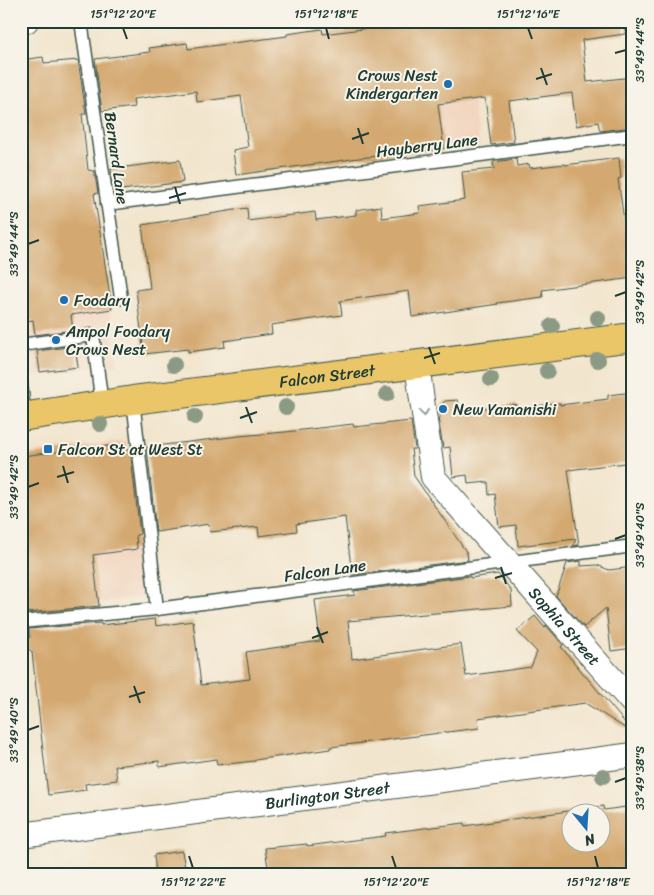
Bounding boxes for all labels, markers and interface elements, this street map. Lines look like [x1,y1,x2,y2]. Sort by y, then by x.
text: 151°12'20"E [90,3,157,25]
text: 151°12'18"E [294,3,359,25]
text: 151°12'16"E [497,3,561,25]
text: 33°49'44"S [629,17,651,83]
place label: Crows Nest Kindergarten [346,61,438,108]
marker: Crows Nest Kindergarten [442,78,454,90]
street label: Bernard Lane [96,110,137,206]
street label: Hayberry Lane [374,125,480,166]
text: 33°49'44"S [3,211,25,277]
text: 33°49'42"S [629,259,651,324]
place label: Foodary [74,286,131,315]
marker: Foodary [58,294,70,306]
place label: Ampol Foodary Crows Nest [65,317,171,364]
marker: Ampol Foodary Crows Nest [50,334,62,346]
street label: Falcon Street [278,356,377,396]
place label: New Yamanishi [453,395,557,424]
marker: New Yamanishi [437,403,449,415]
one-way arrow [418,409,429,417]
place label: Falcon St at West St [58,435,203,464]
marker: Falcon St at West St [42,443,54,455]
text: 33°49'42"S [3,454,25,519]
text: 33°49'40"S [629,502,651,568]
street label: Falcon Lane [282,550,368,591]
street label: Sophia Street [521,580,608,673]
text: 33°49'40"S [3,697,25,763]
text: 33°49'38"S [629,746,651,810]
street label: Burlington Street [263,773,392,818]
north arrow [562,802,612,852]
text: N [581,826,599,853]
text: 151°12'22"E [161,871,227,893]
text: 151°12'20"E [363,871,430,893]
text: 151°12'18"E [566,871,631,893]

